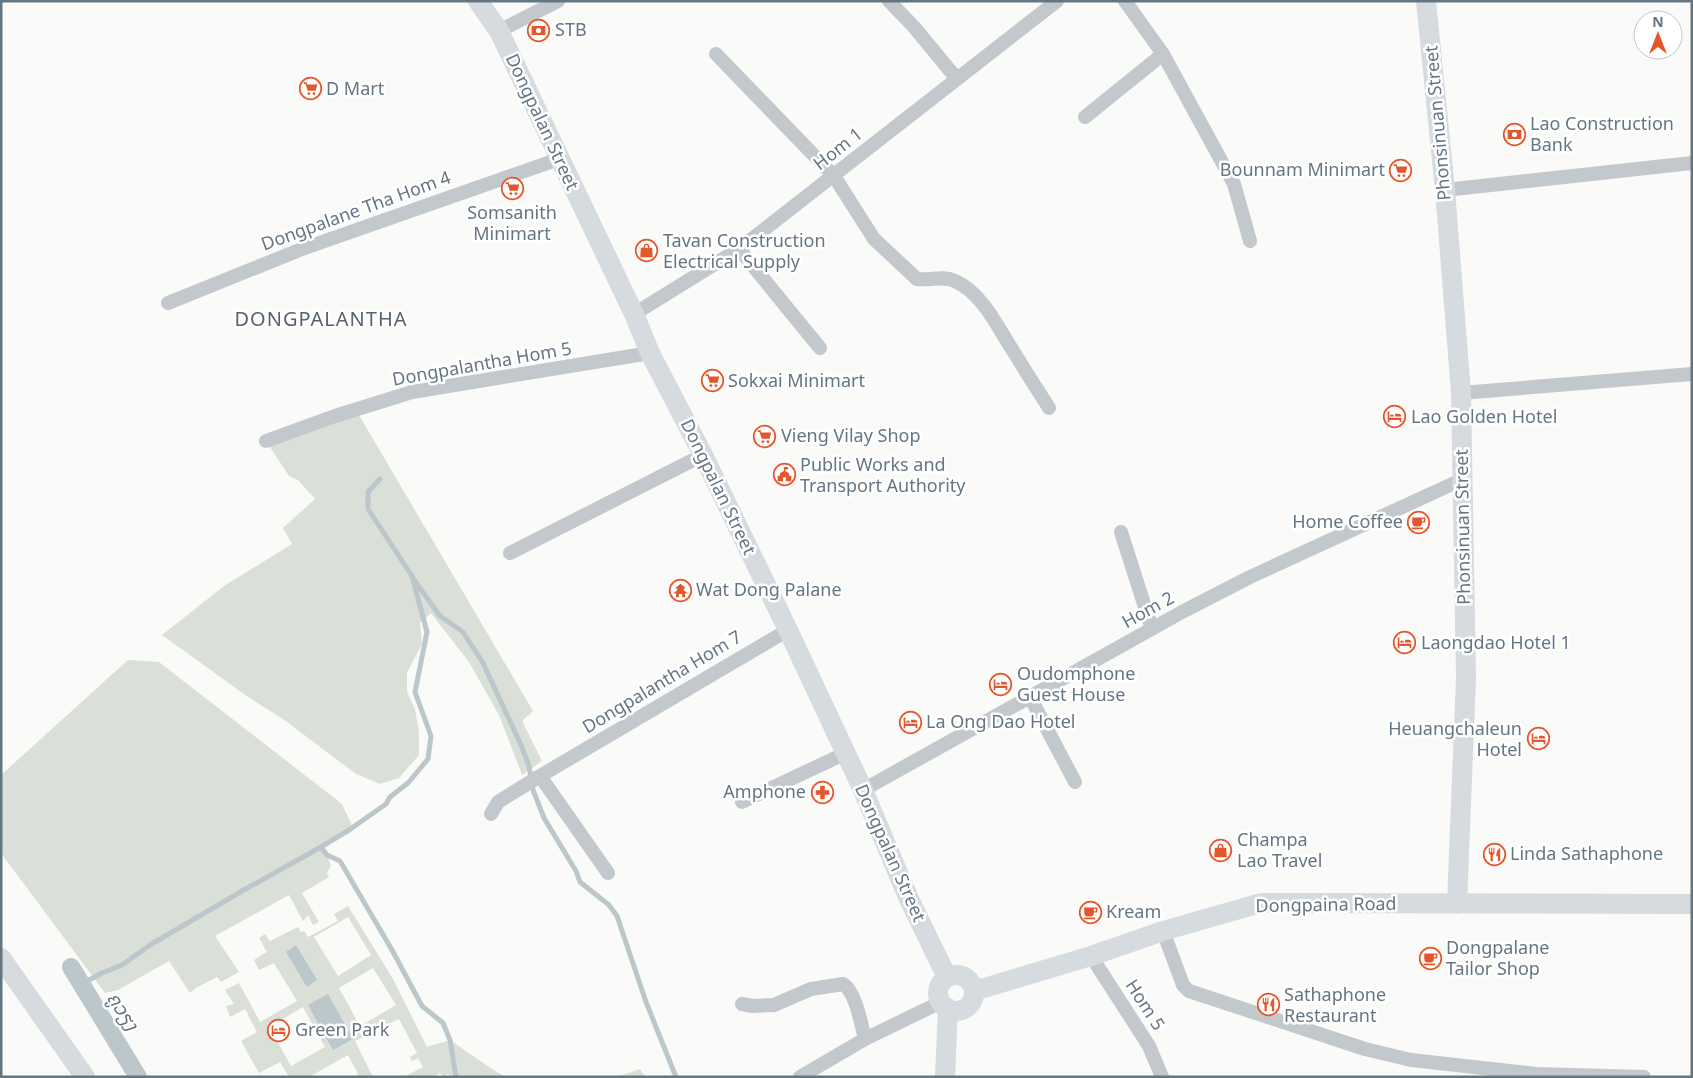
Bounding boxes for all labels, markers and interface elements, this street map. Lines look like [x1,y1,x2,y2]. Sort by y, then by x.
north arrow [1633,10,1683,60]
text: N [1652,12,1664,31]
place label: STB [555,17,587,41]
bank icon: STB [527,18,551,42]
street label: Phonsinuan Street [1418,44,1456,202]
street label: Dongpalan Street [501,49,585,194]
place label: D Mart [326,76,385,100]
supermarket icon: D Mart [298,77,322,101]
place label: Lao Construction Bank [1530,111,1674,156]
street label: Hom 1 [808,122,867,175]
bank icon: Lao Construction Bank [1502,122,1526,146]
place label: Bounnam Minimart [1220,157,1385,181]
supermarket icon: Bounnam Minimart [1389,158,1413,182]
street label: Dongpalane Tha Hom 4 [258,165,454,256]
supermarket icon: Somsanith Minimart [500,176,524,200]
place label: Somsanith Minimart [467,200,557,245]
place label: Tavan Construction Electrical Supply [663,228,826,273]
shop icon: Tavan Construction Electrical Supply [635,239,659,263]
district label: DONGPALANTHA [234,305,408,332]
street label: Dongpalantha Hom 5 [390,335,573,391]
place label: Sokxai Minimart [728,368,865,392]
supermarket icon: Sokxai Minimart [700,369,724,393]
place label: Lao Golden Hotel [1411,404,1557,428]
hotel icon: Lao Golden Hotel [1383,405,1407,429]
street label: Dongpalan Street [676,415,762,559]
place label: Vieng Vilay Shop [781,423,920,447]
supermarket icon: Vieng Vilay Shop [753,424,777,448]
street label: Phonsinuan Street [1449,448,1475,605]
place label: Public Works and Transport Authority [800,452,966,497]
public building icon: Public Works and Transport Authority [772,463,796,487]
place label: Home Coffee [1292,509,1403,533]
cafe icon: Home Coffee [1407,510,1431,534]
place label: Wat Dong Palane [696,577,842,601]
temple icon: Wat Dong Palane [668,578,692,602]
street label: Hom 2 [1117,585,1178,633]
street label: Dongpalantha Hom 7 [577,624,746,738]
place label: Laongdao Hotel 1 [1421,630,1571,654]
hotel icon: Laongdao Hotel 1 [1393,631,1417,655]
place label: Oudomphone Guest House [1017,661,1135,706]
hotel icon: Oudomphone Guest House [989,672,1013,696]
place label: La Ong Dao Hotel [926,709,1075,733]
hotel icon: La Ong Dao Hotel [898,710,922,734]
place label: Heuangchaleun Hotel [1388,716,1522,761]
hotel icon: Heuangchaleun Hotel [1526,727,1550,751]
place label: Amphone [723,779,806,803]
pharmacy icon: Amphone [810,780,834,804]
street label: Dongpalan Street [850,780,932,926]
place label: Champa Lao Travel [1237,827,1322,872]
shop icon: Champa Lao Travel [1209,838,1233,862]
place label: Linda Sathaphone [1510,841,1663,865]
restaurant icon: Linda Sathaphone [1482,842,1506,866]
street label: Dongpaina Road [1255,891,1397,917]
place label: Kream [1106,899,1161,923]
cafe icon: Kream [1078,900,1102,924]
place label: Dongpalane Tailor Shop [1446,935,1549,980]
cafe icon: Dongpalane Tailor Shop [1418,946,1442,970]
street label: Hom 5 [1121,974,1171,1034]
place label: Sathaphone Restaurant [1284,982,1386,1027]
water label: ຄູວຽງ [101,987,145,1036]
restaurant icon: Sathaphone Restaurant [1256,993,1280,1017]
place label: Green Park [295,1017,390,1041]
hotel icon: Green Park [267,1018,291,1042]

